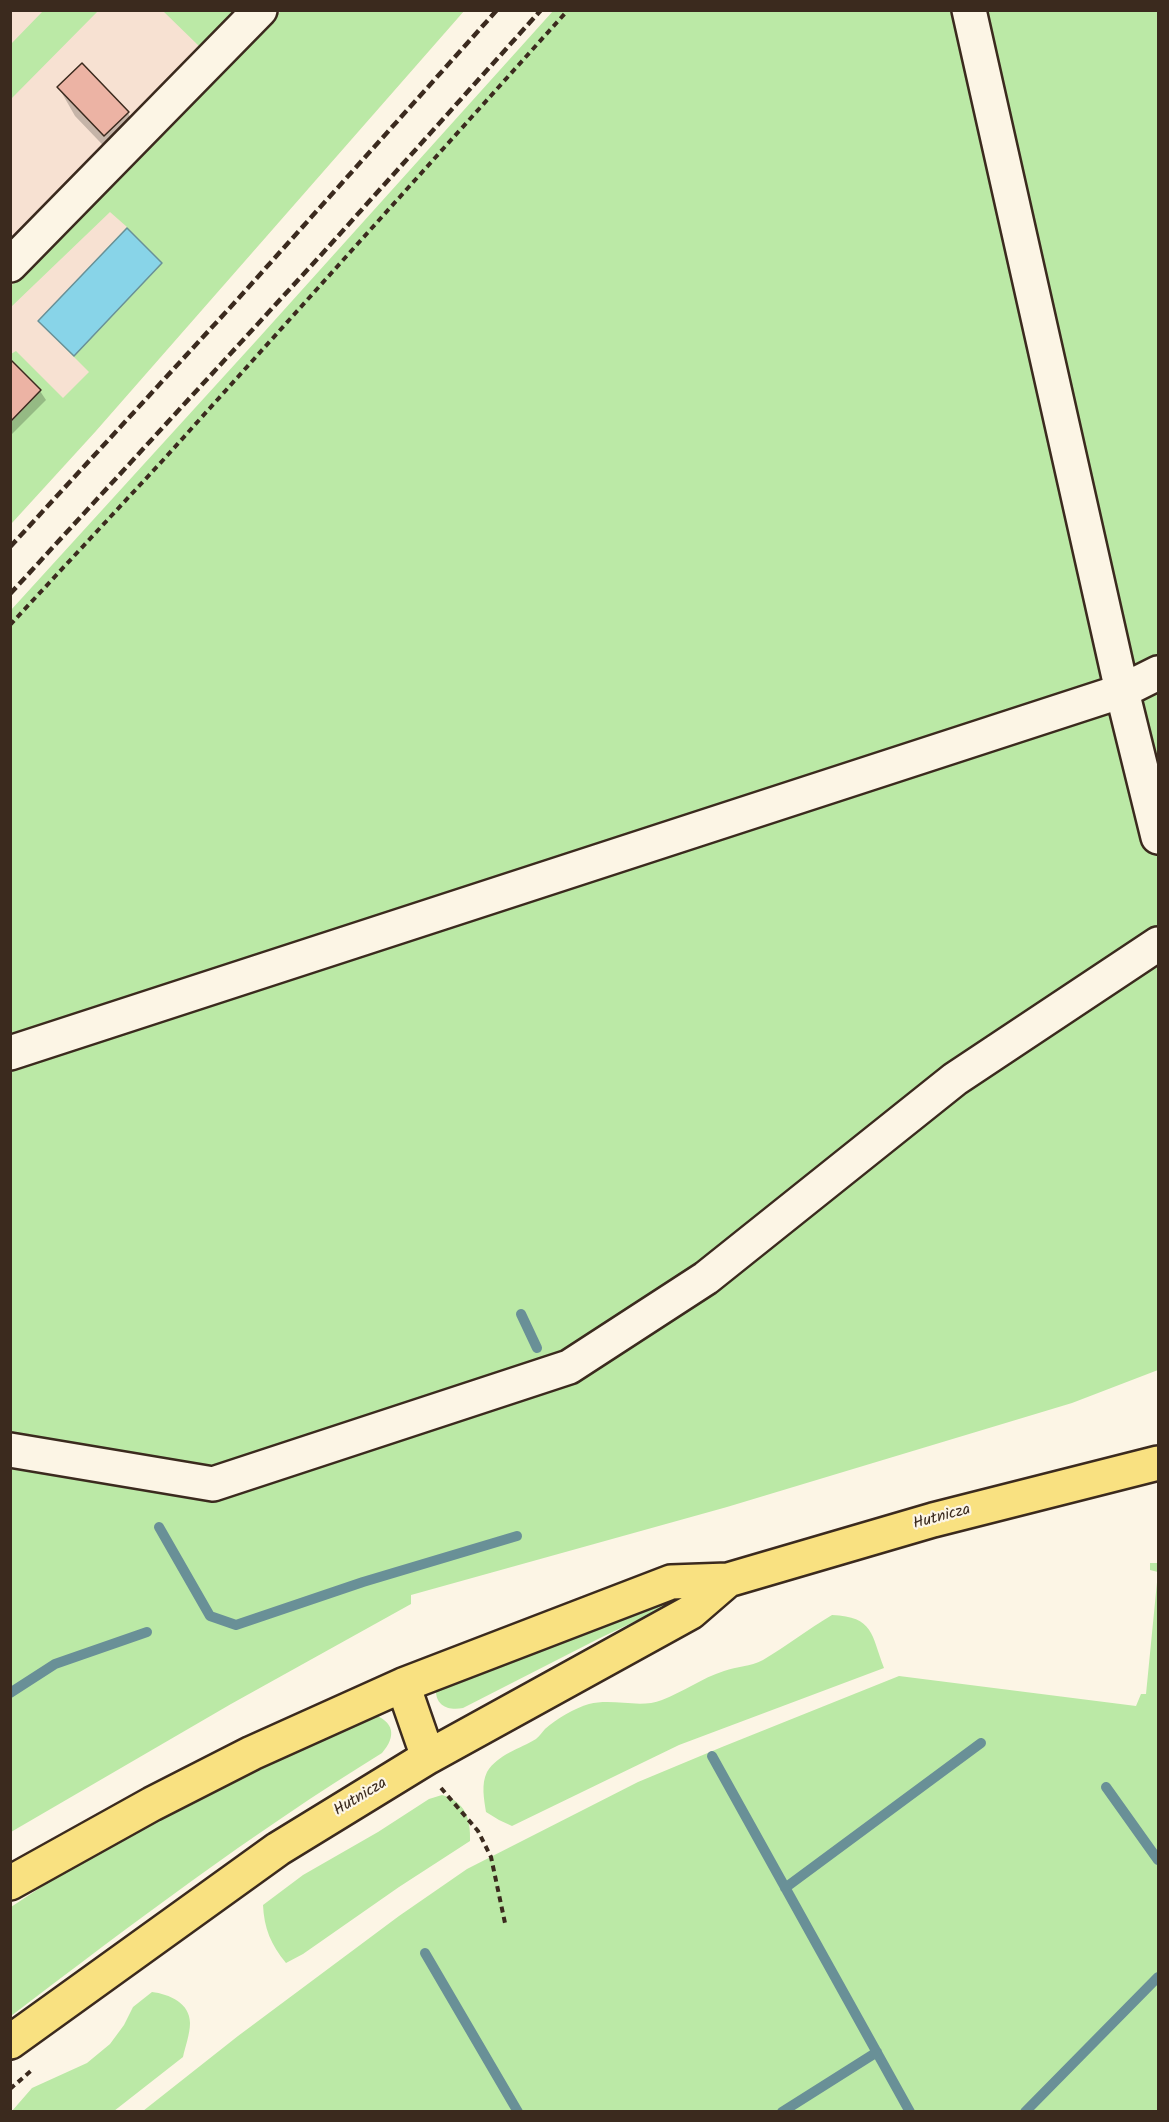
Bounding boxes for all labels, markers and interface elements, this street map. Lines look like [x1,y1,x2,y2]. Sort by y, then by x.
street label: Hutnicza [911,1501,973,1535]
street label: Hutnicza [331,1775,391,1821]

